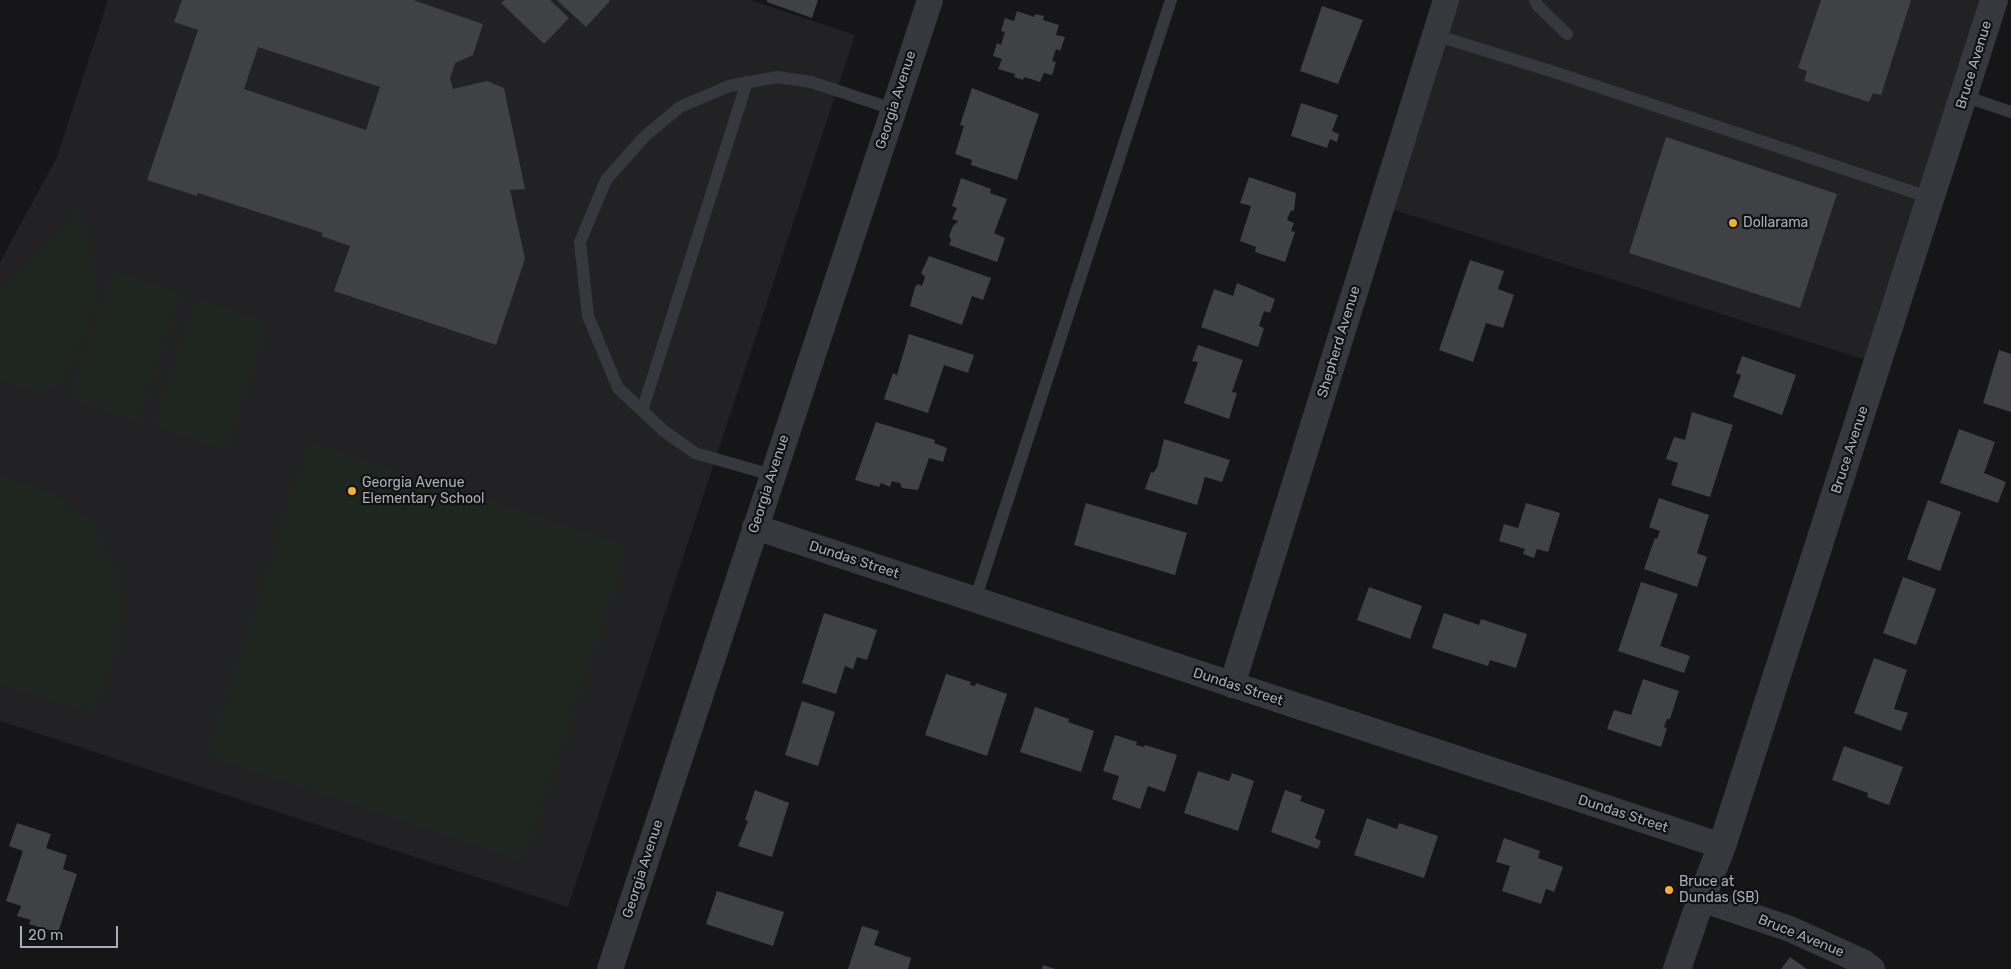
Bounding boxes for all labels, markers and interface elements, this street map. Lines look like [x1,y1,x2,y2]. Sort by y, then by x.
street label: Bruce Avenue [1953,19,1995,111]
street label: Georgia Avenue [872,49,920,151]
place label: Dollarama [1743,215,1808,231]
marker: Dollarama [1727,217,1739,229]
street label: Shepherd Avenue [1314,284,1364,400]
street label: Bruce Avenue [1828,404,1872,496]
street label: Georgia Avenue [745,433,793,535]
place label: Georgia Avenue Elementary School [362,475,485,508]
marker: Georgia Avenue Elementary School [346,485,358,497]
street label: Dundas Street [807,538,901,582]
street label: Dundas Street [1191,665,1285,709]
street label: Dundas Street [1576,792,1670,836]
street label: Georgia Avenue [619,818,667,920]
place label: Bruce at Dundas (SB) [1679,874,1759,906]
marker: Bruce at Dundas (SB) [1663,884,1675,896]
street label: Bruce Avenue [1756,911,1846,961]
scale bar [22,916,120,948]
text: 20 m [28,926,63,944]

